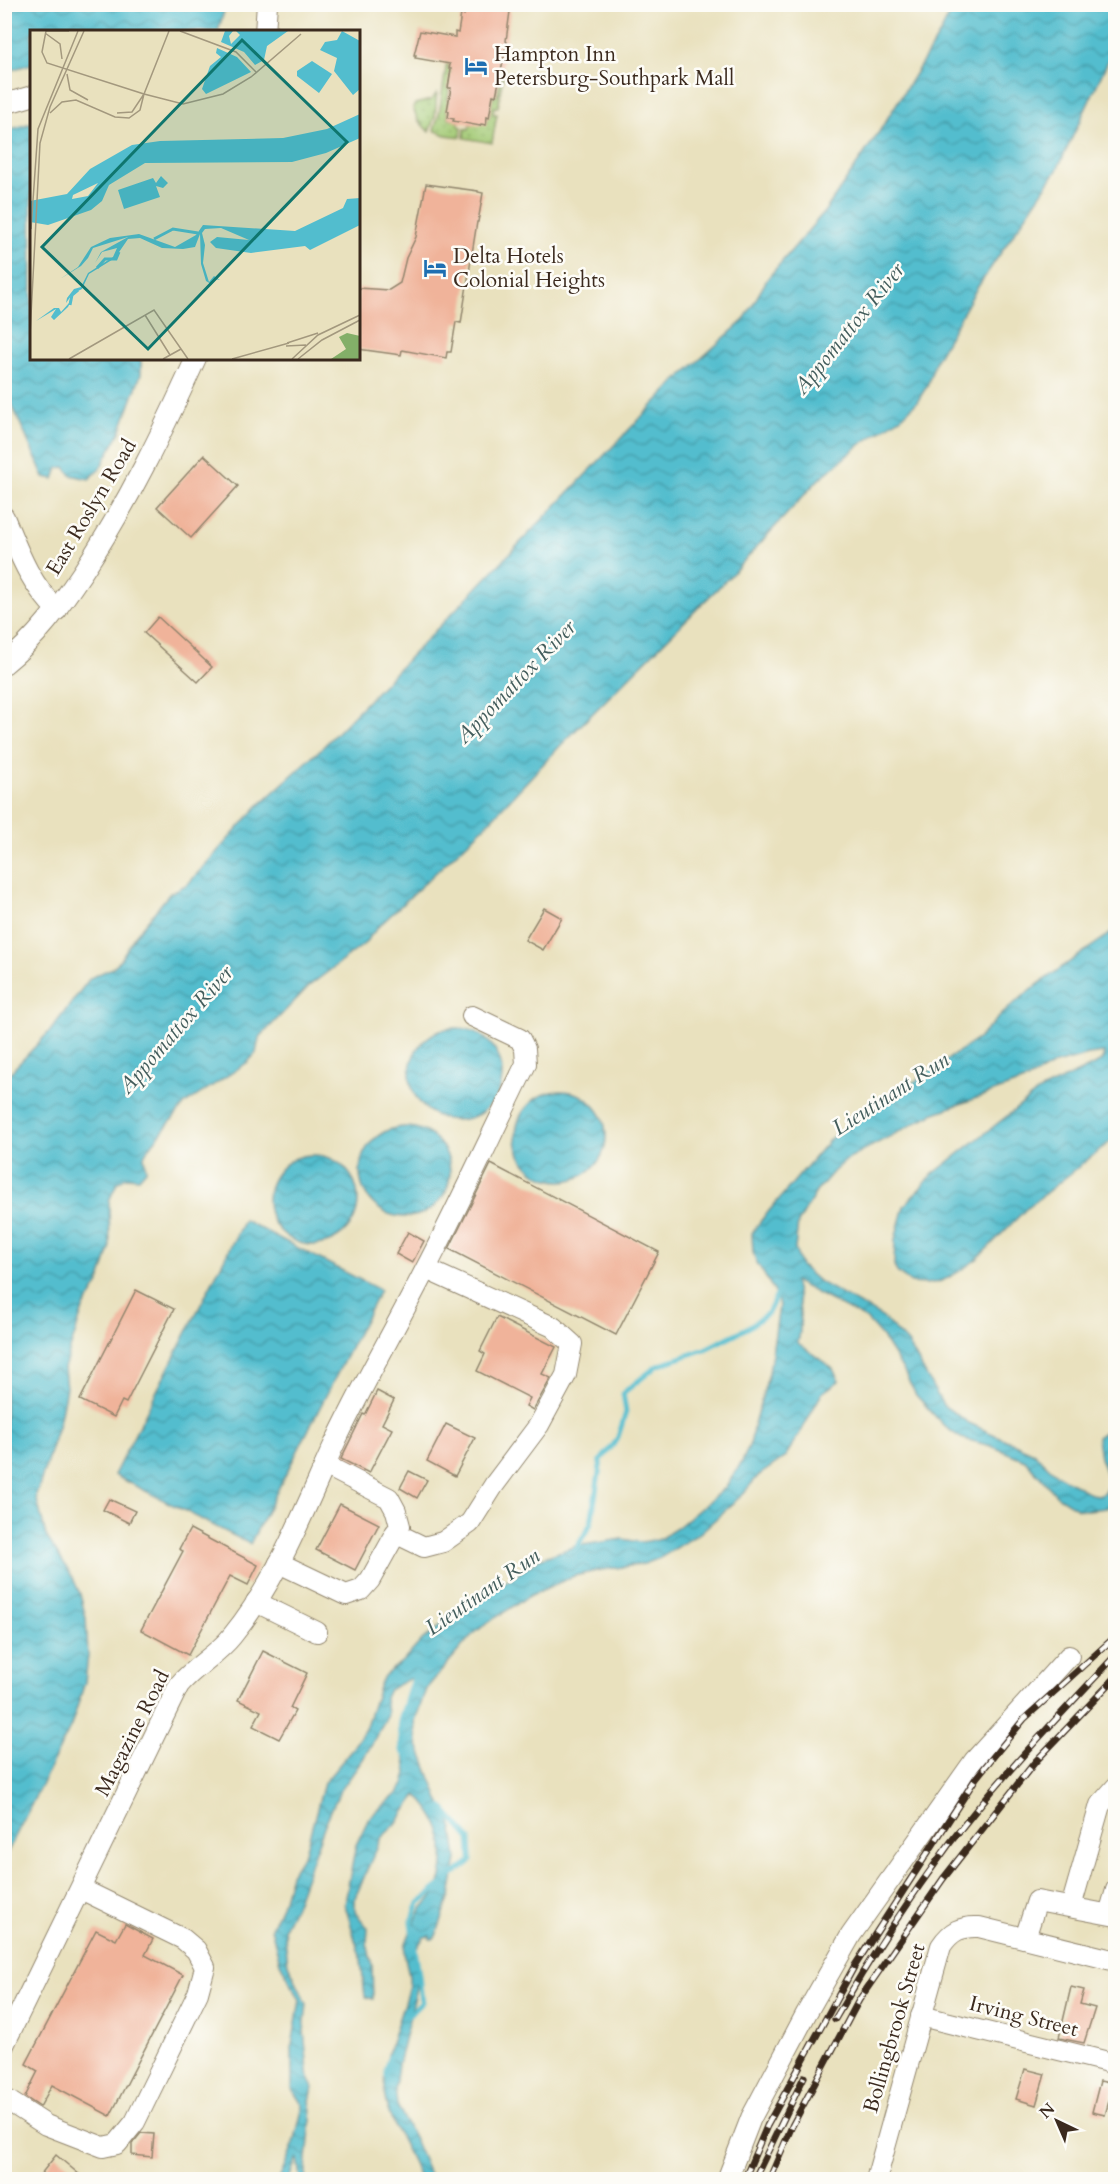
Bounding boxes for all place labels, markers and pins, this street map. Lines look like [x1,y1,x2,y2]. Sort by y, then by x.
place label: Hampton Inn Petersburg-Southpark Mall [494,40,734,93]
hotel icon: Hampton Inn Petersburg-Southpark Mall [463,53,489,79]
place label: Delta Hotels Colonial Heights [453,242,605,295]
hotel icon: Delta Hotels Colonial Heights [422,255,448,281]

